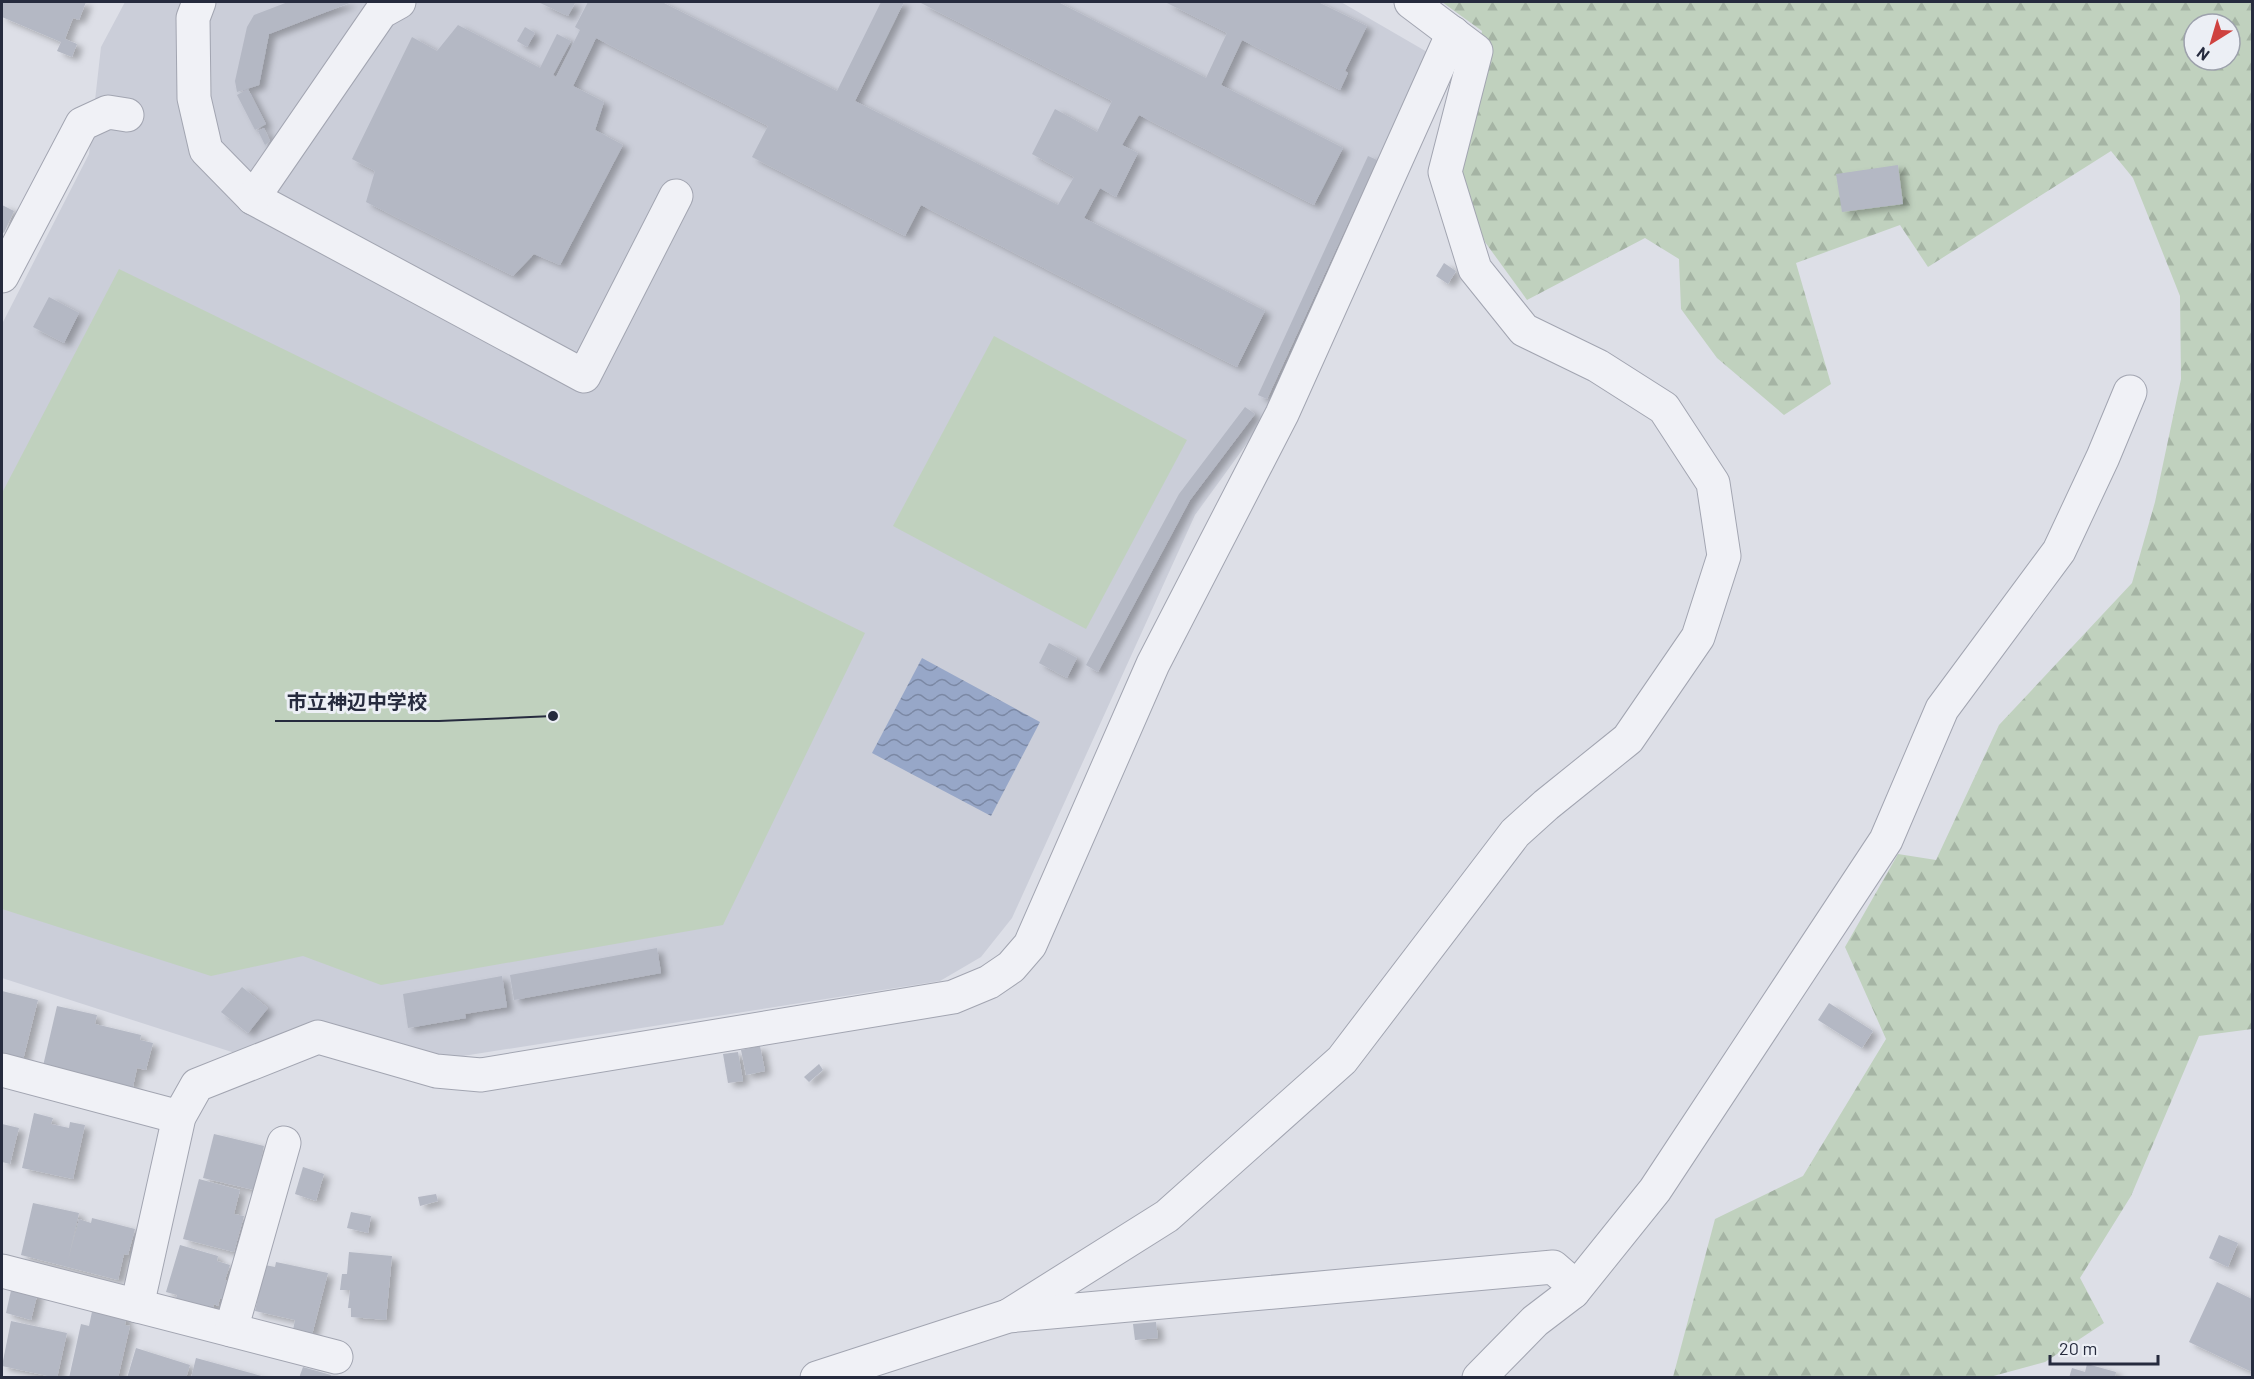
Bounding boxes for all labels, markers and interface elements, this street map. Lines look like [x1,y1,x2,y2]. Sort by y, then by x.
north arrow [2182,12,2242,72]
text: N [2193,44,2213,65]
callout: 市立神辺中学校 [275,683,439,721]
text: 市立神辺中学校 [287,689,427,713]
scale bar [2050,1328,2158,1366]
text: 20 m [2059,1337,2097,1359]

